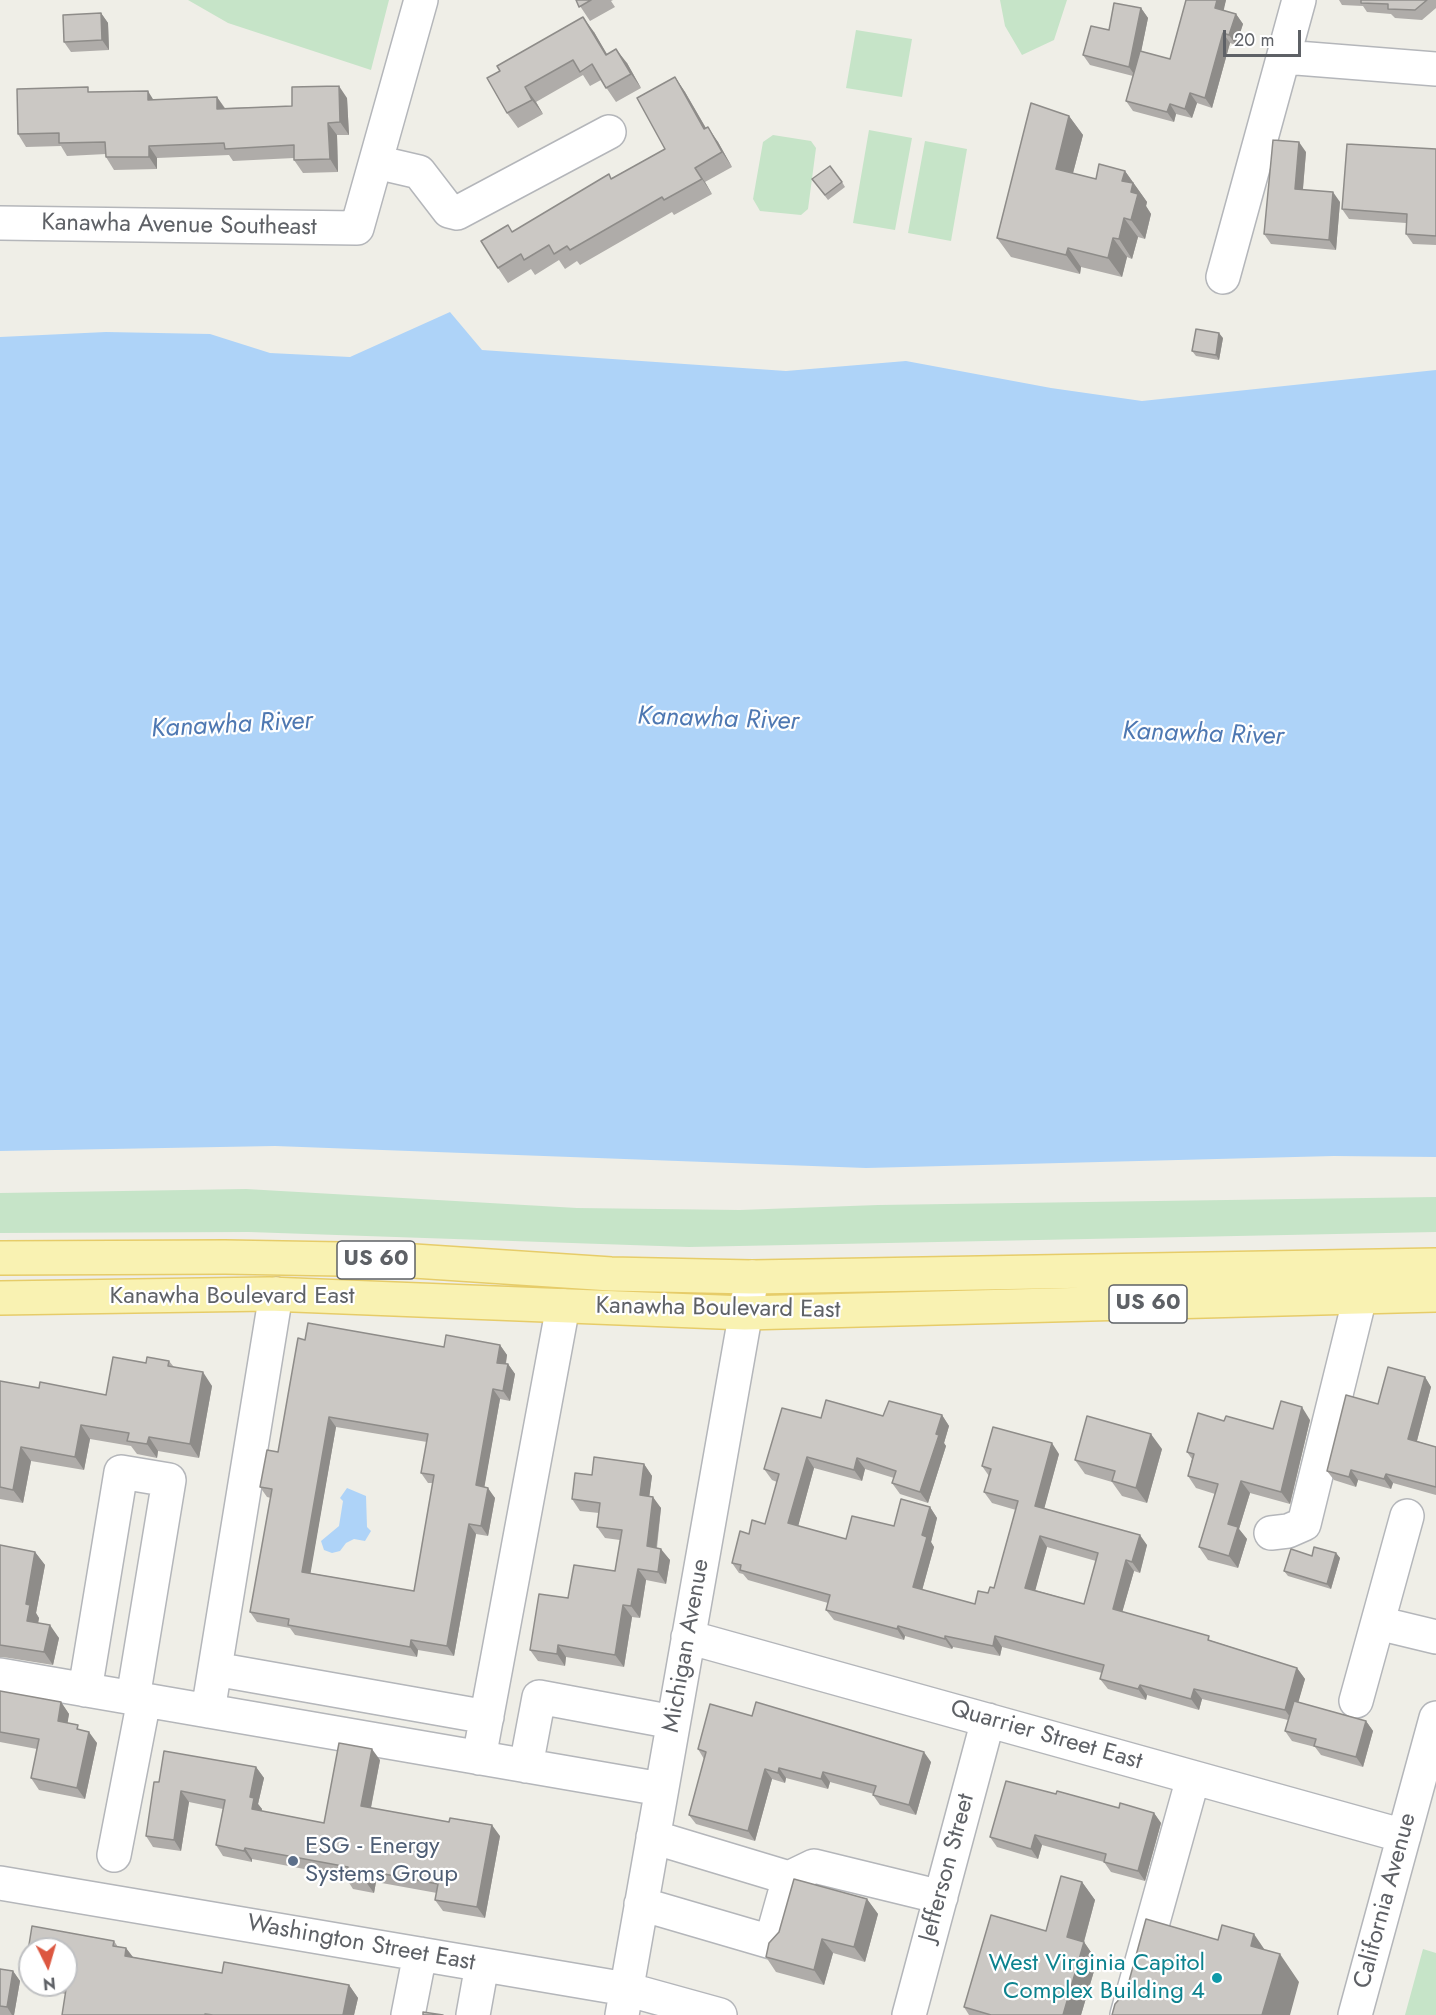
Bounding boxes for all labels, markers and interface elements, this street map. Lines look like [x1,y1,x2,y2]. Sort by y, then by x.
scale bar [1226,18,1304,56]
text: 20 m [1234,27,1274,53]
street label: Kanawha Avenue Southeast [41,209,317,243]
water label: Kanawha River [637,702,799,738]
water label: Kanawha River [150,706,314,746]
water label: Kanawha River [1122,717,1284,753]
road number: US 60 [337,1241,415,1279]
street label: Kanawha Boulevard East [110,1283,354,1311]
road number: US 60 [1109,1285,1187,1323]
street label: Kanawha Boulevard East [595,1292,841,1326]
street label: Michigan Avenue [658,1557,716,1735]
street label: Quarrier Street East [947,1695,1145,1777]
street label: Jefferson Street [914,1791,982,1945]
street label: California Avenue [1349,1810,1423,1992]
place label: ESG - Energy Systems Group [305,1833,458,1889]
marker: ESG - Energy Systems Group [286,1854,300,1868]
street label: Washington Street East [245,1910,477,1978]
north arrow [18,1937,78,1997]
place label: West Virginia Capitol Complex Building 4 [988,1950,1205,2006]
text: N [42,1971,57,1995]
marker: West Virginia Capitol Complex Building 4 [1210,1971,1224,1985]

